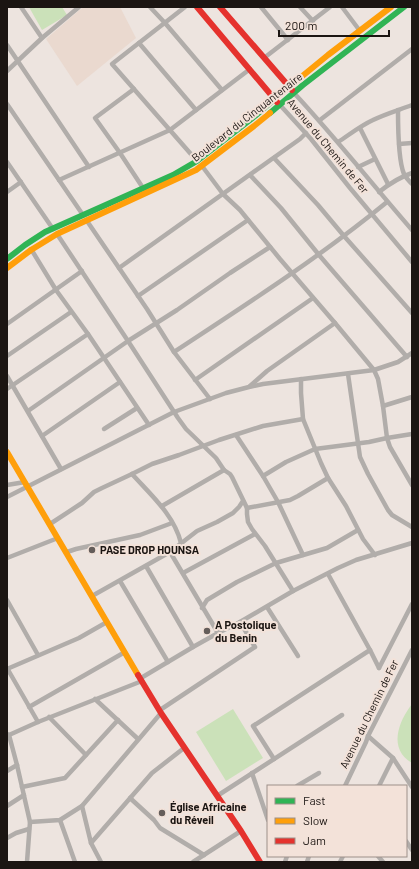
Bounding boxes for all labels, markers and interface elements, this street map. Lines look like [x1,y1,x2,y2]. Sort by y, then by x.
scale bar [279,12,389,38]
text: 200 m [285,18,317,32]
street label: Boulevard du Cinquantenaire [189,69,305,164]
street label: Avenue du Chemin de Fer [285,96,372,196]
place label: PASE DROP HOUNSA [100,543,200,556]
marker: PASE DROP HOUNSA [87,545,97,555]
place label: A Postolique du Benin [215,618,276,644]
marker: A Postolique du Benin [202,626,212,636]
street label: Avenue du Chemin de Fer [337,657,401,770]
legend [267,785,407,857]
text: Fast [303,793,326,807]
place label: Église Africaine du Réveil [170,800,247,826]
marker: Église Africaine du Réveil [157,808,167,818]
text: Slow [303,813,328,827]
text: Jam [303,833,326,847]

